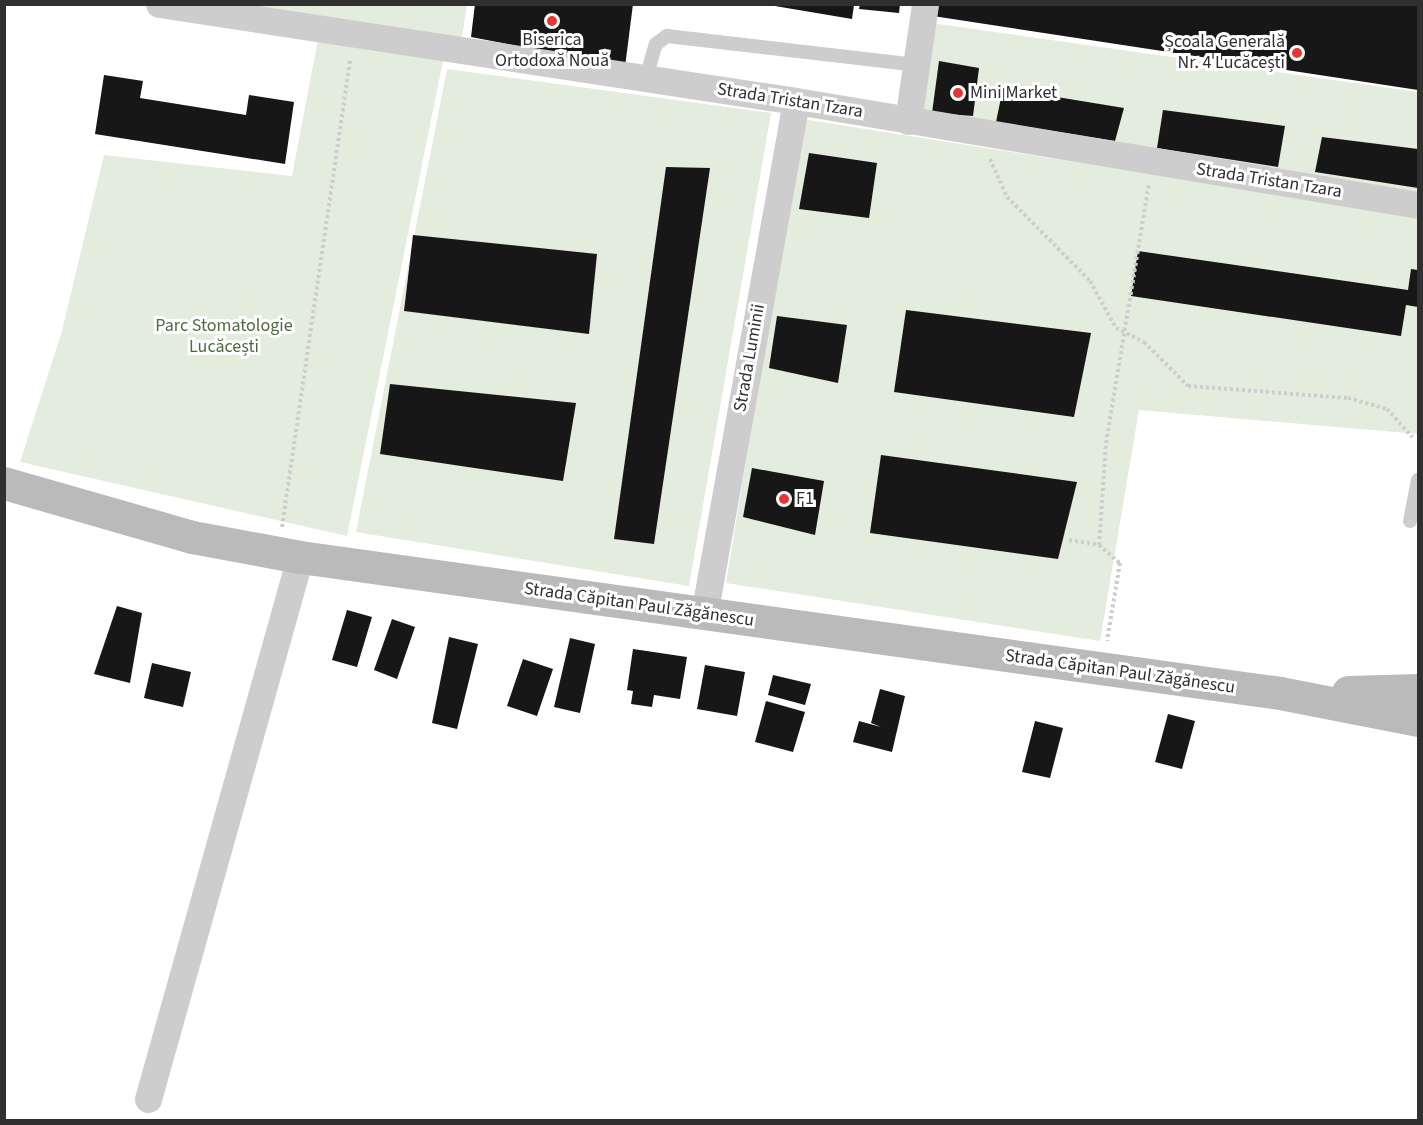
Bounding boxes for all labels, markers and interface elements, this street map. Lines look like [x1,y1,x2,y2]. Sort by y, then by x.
marker: Biserica Ortodoxă Nouă [545,14,559,28]
place label: Biserica Ortodoxă Nouă [495,30,609,72]
place label: Școala Generală Nr. 4 Lucăcești [1164,32,1285,74]
marker: Școala Generală Nr. 4 Lucăcești [1290,46,1304,60]
street label: Strada Tristan Tzara [716,79,864,123]
place label: Mini Market [970,82,1057,104]
marker: Mini Market [951,86,965,100]
street label: Strada Tristan Tzara [1195,159,1343,203]
street label: Strada Luminii [730,302,770,414]
park label: Parc Stomatologie Lucăcești [155,316,293,358]
place label: F1 [796,488,814,510]
marker: F1 [777,492,791,506]
street label: Strada Căpitan Paul Zăgănescu [523,578,755,632]
street label: Strada Căpitan Paul Zăgănescu [1004,645,1236,699]

